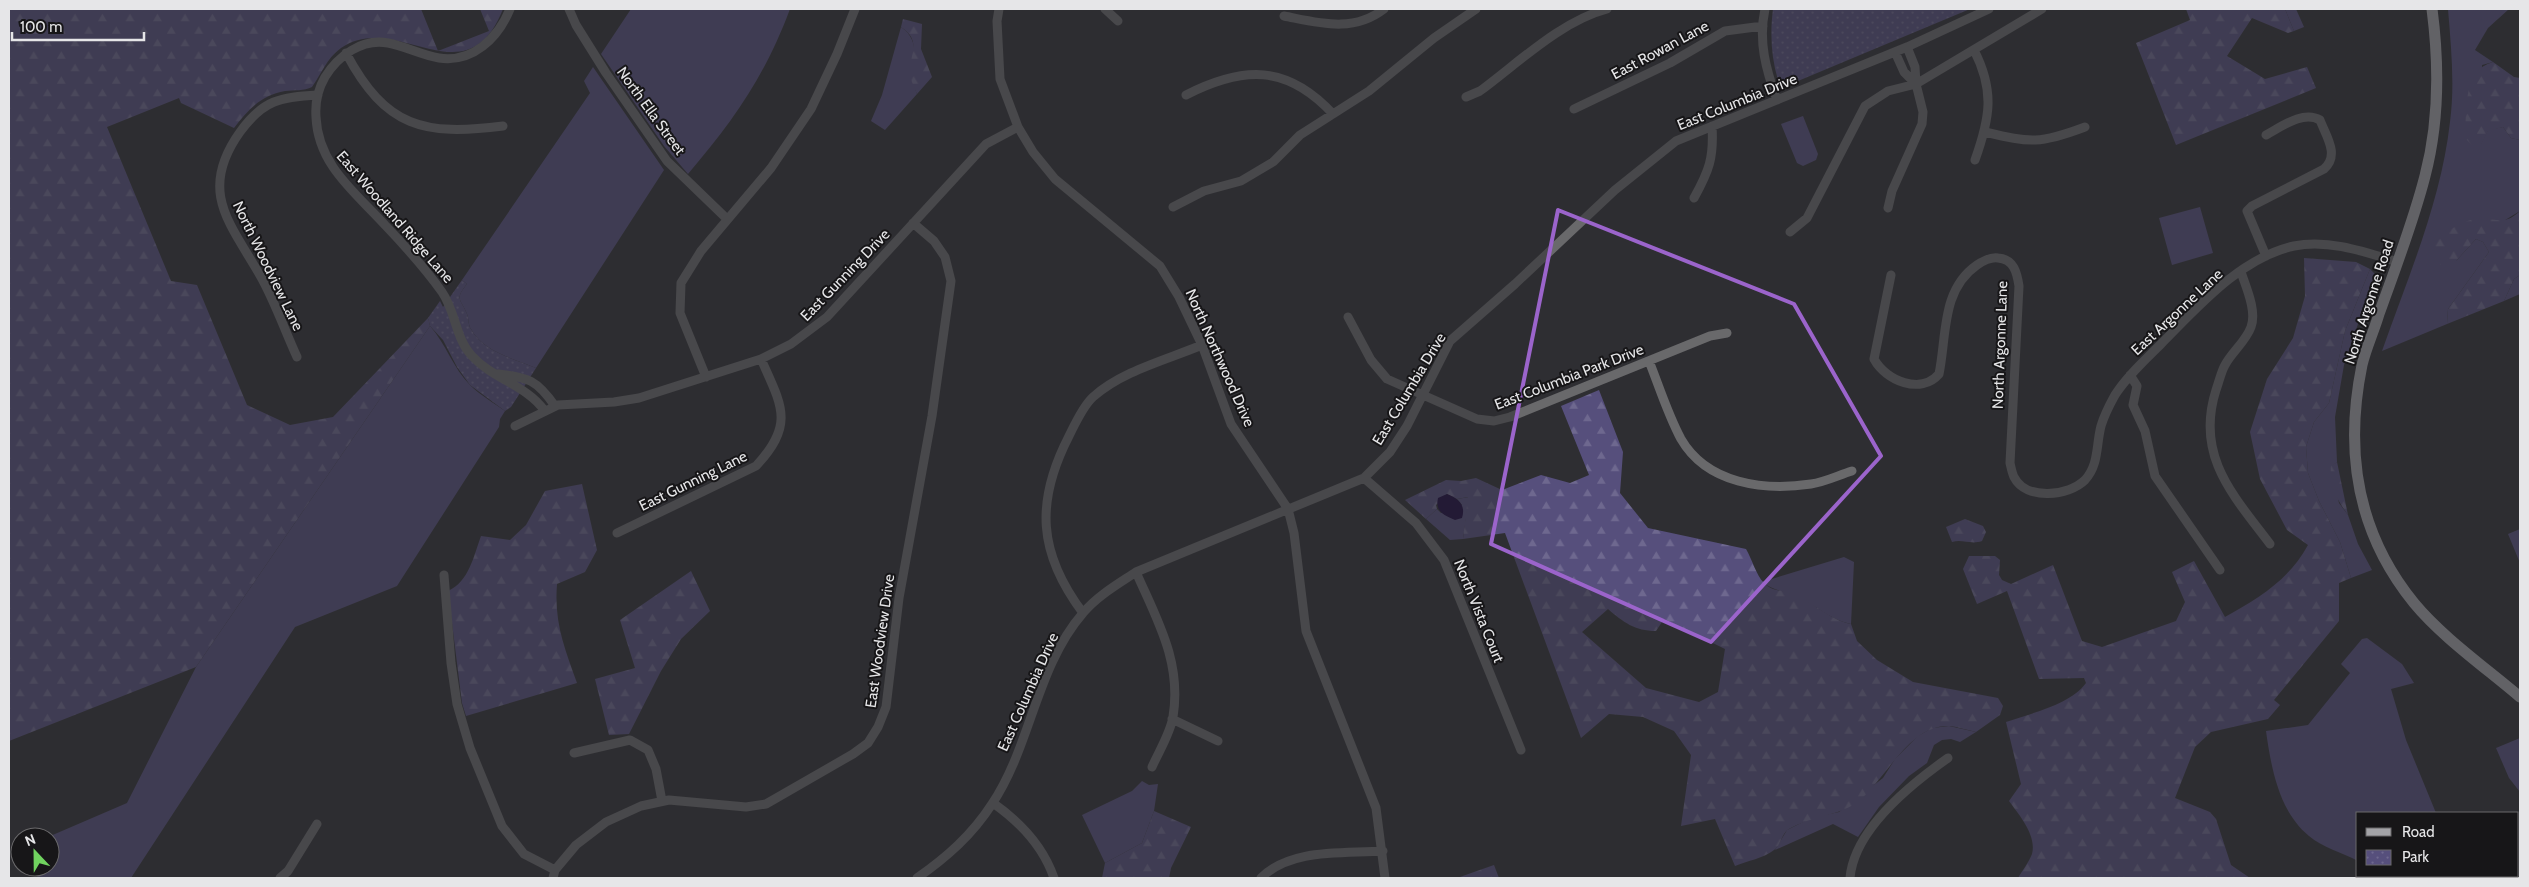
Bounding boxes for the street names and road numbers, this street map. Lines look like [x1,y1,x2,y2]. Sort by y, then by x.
street label: East Rowan Lane [1608,17,1712,83]
street label: North Ella Street [613,63,689,159]
street label: East Columbia Drive [1674,70,1800,134]
street label: East Woodland Ridge Lane [333,147,457,287]
street label: North Woodview Lane [229,198,307,334]
street label: East Gunning Drive [797,225,894,325]
street label: North Argonne Road [2340,237,2398,367]
street label: East Argonne Lane [2128,265,2227,359]
street label: North Argonne Lane [1989,280,2011,409]
street label: North Northwood Drive [1181,286,1259,430]
street label: East Columbia Drive [1368,329,1450,448]
street label: East Columbia Park Drive [1492,340,1646,414]
street label: East Gunning Lane [636,447,750,515]
street label: North Vista Court [1450,557,1508,665]
street label: East Woodview Drive [862,573,898,709]
street label: East Columbia Drive [994,630,1062,754]

